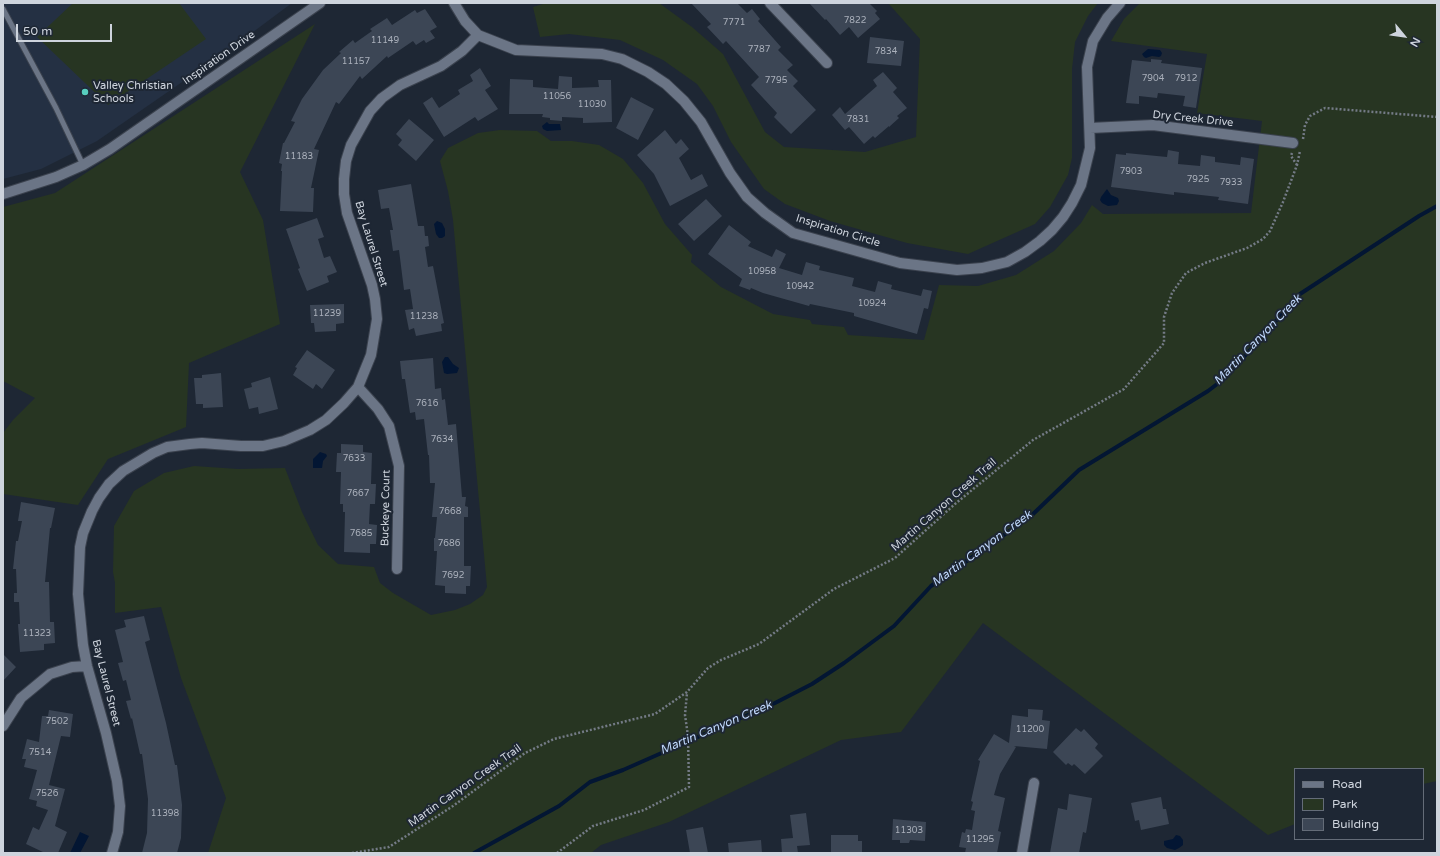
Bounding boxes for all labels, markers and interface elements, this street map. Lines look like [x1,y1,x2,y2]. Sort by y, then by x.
scale bar [18,16,114,42]
house number: 7822 [844,16,866,26]
north arrow [1384,16,1424,56]
house number: 7771 [723,18,745,28]
text: 50 m [23,24,52,38]
street label: Inspiration Drive [180,28,258,88]
text: N [1407,35,1423,49]
house number: 11149 [371,36,399,46]
house number: 7787 [748,45,770,55]
house number: 7834 [875,47,897,57]
house number: 11157 [342,57,370,67]
house number: 7904 [1142,74,1164,84]
house number: 7912 [1175,74,1197,84]
house number: 7795 [765,76,787,86]
place label: Valley Christian Schools [93,79,173,105]
marker: Valley Christian Schools [80,87,90,97]
house number: 11056 [543,92,571,102]
house number: 11030 [578,100,606,110]
street label: Dry Creek Drive [1152,108,1234,130]
house number: 7831 [847,115,869,125]
house number: 11183 [285,152,313,162]
house number: 7903 [1120,167,1142,177]
house number: 7925 [1187,175,1209,185]
house number: 7933 [1220,178,1242,188]
street label: Bay Laurel Street [352,200,390,288]
street label: Inspiration Circle [794,212,882,250]
house number: 10958 [748,267,776,277]
house number: 10942 [786,282,814,292]
water label: Martin Canyon Creek [1211,292,1305,388]
house number: 10924 [858,299,886,309]
house number: 11239 [313,309,341,319]
house number: 11238 [410,312,438,322]
house number: 7616 [416,399,438,409]
house number: 7634 [431,435,453,445]
house number: 7633 [343,454,365,464]
street label: Martin Canyon Creek Trail [889,456,999,554]
street label: Buckeye Court [379,470,393,546]
house number: 7667 [347,489,369,499]
house number: 7668 [439,507,461,517]
water label: Martin Canyon Creek [929,508,1035,590]
house number: 7685 [350,529,372,539]
house number: 7686 [438,539,460,549]
house number: 7692 [442,571,464,581]
house number: 11323 [23,629,51,639]
street label: Bay Laurel Street [89,638,123,728]
water label: Martin Canyon Creek [658,698,774,758]
house number: 7502 [46,717,68,727]
house number: 11200 [1016,725,1044,735]
street label: Martin Canyon Creek Trail [406,742,524,830]
house number: 7514 [29,748,51,758]
legend [1294,768,1424,840]
text: Road [1332,777,1362,791]
house number: 7526 [36,789,58,799]
text: Park [1332,797,1358,811]
house number: 11398 [151,809,179,819]
text: Building [1332,817,1379,831]
house number: 11303 [895,826,923,836]
house number: 11295 [966,835,994,845]

